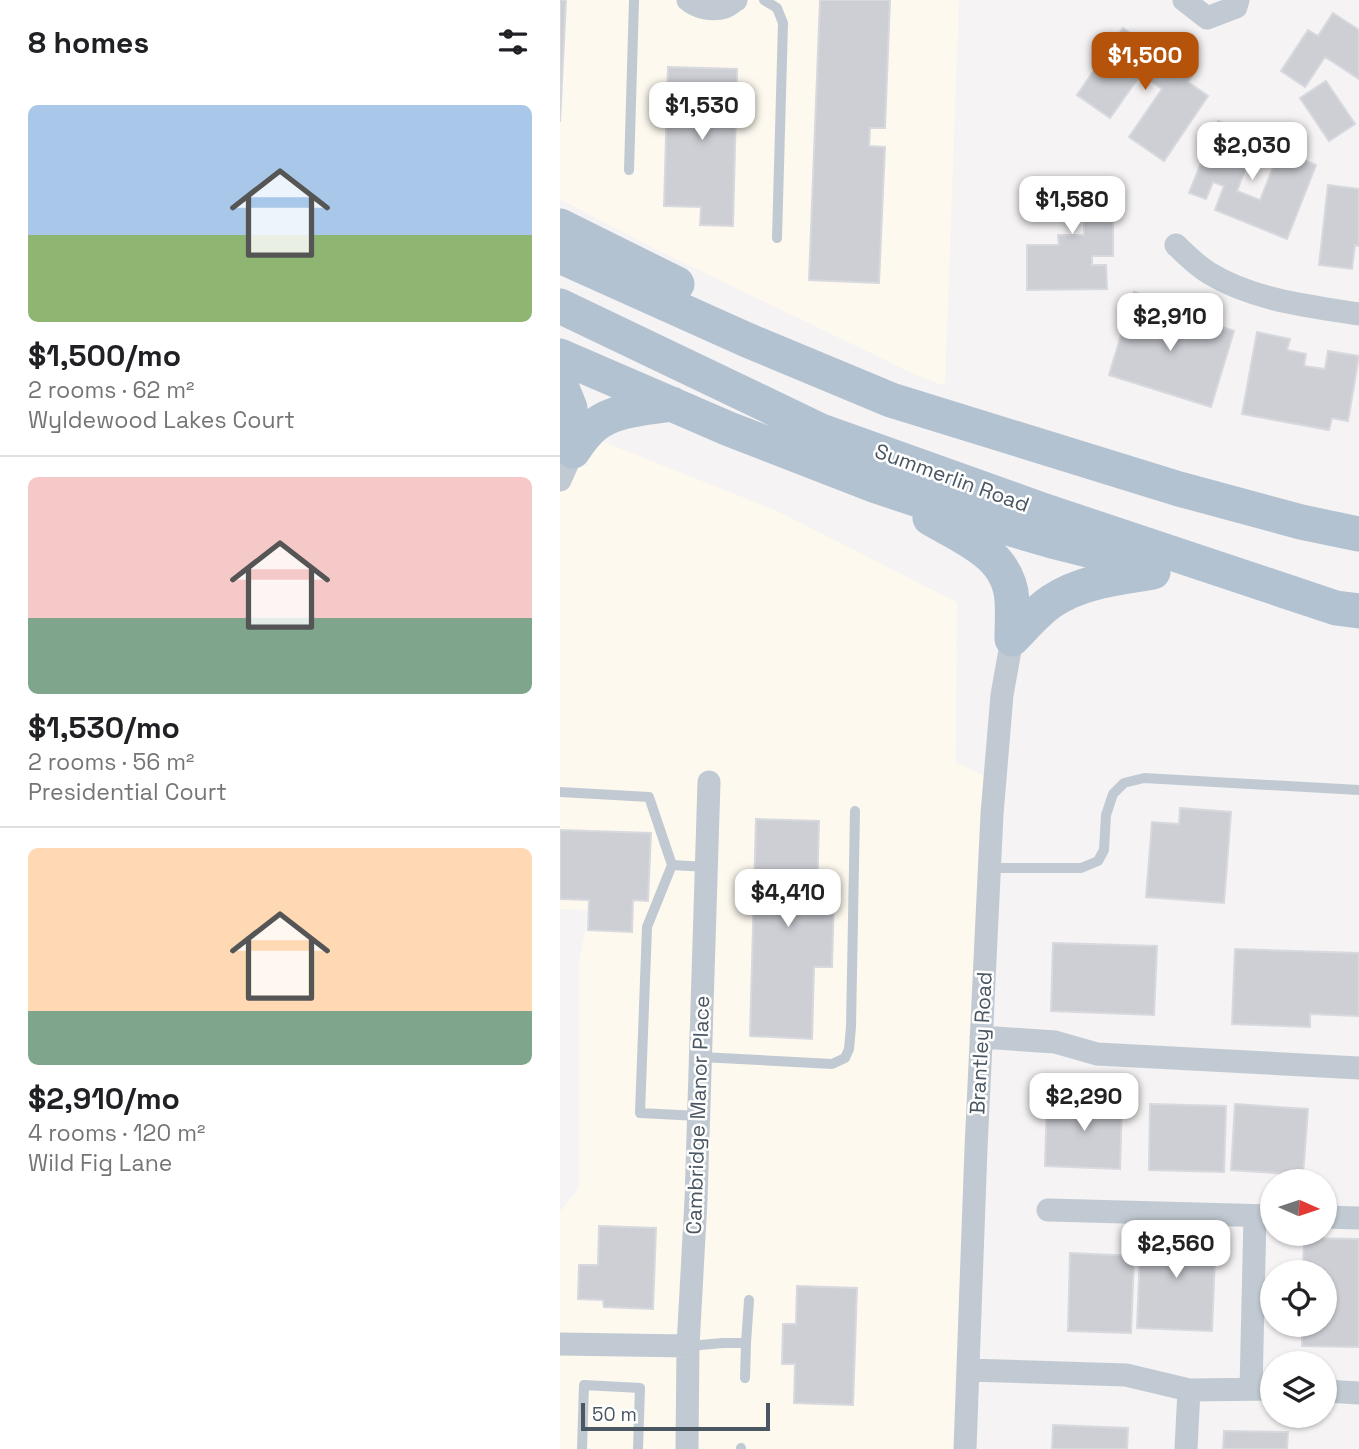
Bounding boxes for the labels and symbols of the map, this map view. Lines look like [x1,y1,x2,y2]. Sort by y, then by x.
pin: $1,500 [1088,32,1202,92]
pin: $1,530 [645,82,759,142]
pin: $2,030 [1195,122,1309,182]
pin: $1,580 [1015,176,1129,236]
pin: $2,910 [1113,294,1227,353]
street label: Summerlin Road [871,437,1033,518]
pin: $4,410 [731,870,845,929]
street label: Brantley Road [963,971,998,1115]
street label: Cambridge Manor Place [680,995,715,1235]
pin: $2,290 [1027,1074,1141,1133]
north arrow [1260,1169,1337,1246]
pin: $2,560 [1119,1220,1233,1280]
scale bar [581,1400,770,1432]

